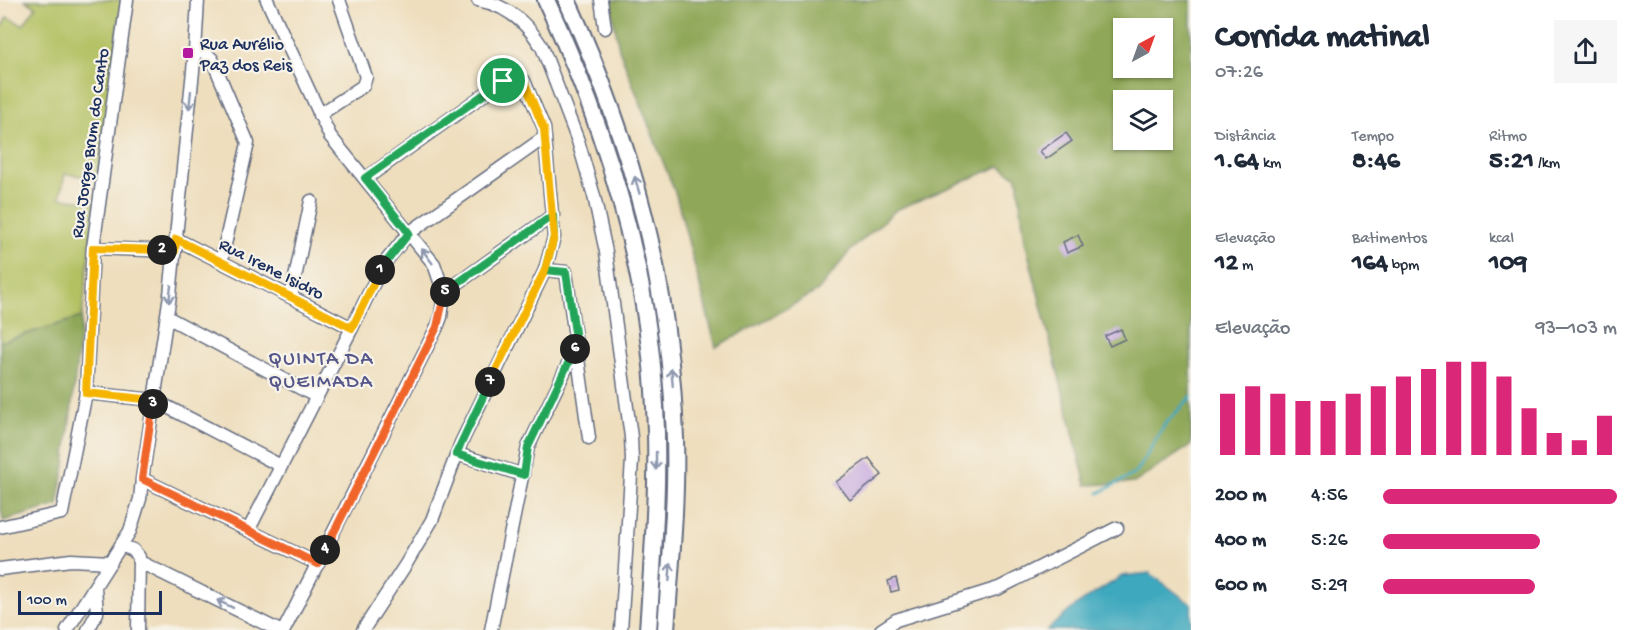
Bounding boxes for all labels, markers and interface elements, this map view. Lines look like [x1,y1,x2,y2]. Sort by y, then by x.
north arrow [1113,18,1173,78]
map controls [1113,18,1173,150]
text: Corrida matinal [1215,20,1430,58]
button: share [1554,20,1617,83]
place label: Rua Aurélio Paz dos Reis [199,35,294,77]
marker: Rua Aurélio Paz dos Reis [181,46,195,60]
street label: Rua Jorge Brum do Canto [68,47,115,240]
pin [477,55,528,106]
text: 07:26 [1215,62,1263,85]
icon: arrive [486,64,519,97]
one-way arrow [184,90,195,110]
button: layers [1113,90,1173,150]
text: Distância [1215,128,1276,147]
text: Tempo [1352,128,1394,147]
text: Ritmo [1489,128,1527,147]
text: 1.64 [1215,147,1259,178]
text: 8:46 [1352,147,1400,178]
text: 5:21 [1489,147,1534,178]
text: km [1259,155,1281,174]
text: /km [1534,155,1560,174]
one-way arrow [631,176,642,195]
text: Elevação [1215,230,1275,249]
text: Batimentos [1352,230,1427,249]
text: kcal [1489,230,1514,249]
pin: 2 [147,235,177,265]
street label: Rua Irene Isidro [215,235,327,306]
text: 2 [158,240,166,259]
one-way arrow [421,248,433,264]
text: 12 [1215,249,1238,280]
text: 164 [1352,249,1388,280]
text: 109 [1489,249,1527,280]
pin: 1 [365,255,395,285]
text: m [1238,257,1253,276]
text: bpm [1388,257,1419,276]
text: 1 [377,260,383,279]
pin: 5 [430,277,460,307]
text: 5 [441,282,449,301]
one-way arrow [165,284,176,304]
text: Elevação [1215,318,1290,341]
text: 93–103 m [1536,318,1617,341]
pin: 6 [560,334,590,364]
text: 6 [571,339,579,358]
district label: QUINTA DA QUEIMADA [268,349,374,395]
pin: 7 [475,367,505,397]
one-way arrow [666,367,677,387]
text: 7 [486,372,494,391]
pin: 3 [138,389,168,419]
text: 3 [149,394,157,413]
one-way arrow [650,451,662,471]
text: 200 m [1215,485,1266,508]
text: 4:56 [1311,485,1347,508]
text: 400 m [1215,530,1266,553]
text: 5:26 [1311,530,1348,553]
pin: 4 [310,535,340,565]
text: 4 [321,540,329,559]
one-way arrow [665,562,676,582]
text: 600 m [1215,575,1267,598]
text: 5:29 [1311,575,1348,598]
scale bar [18,588,162,616]
text: 100 m [27,592,67,611]
one-way arrow [217,598,235,609]

